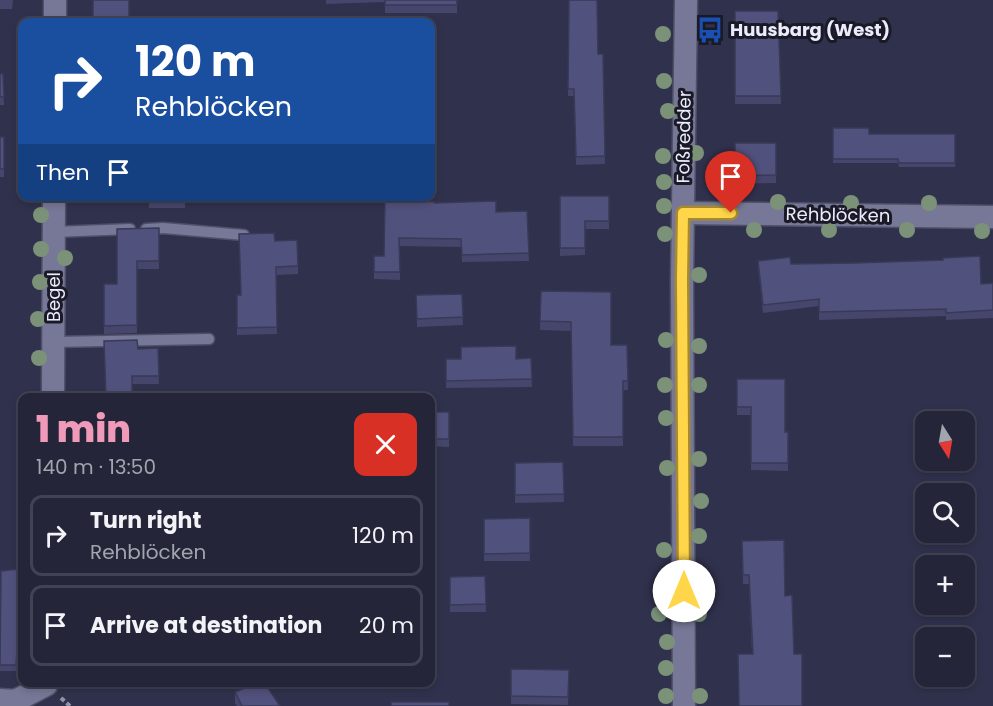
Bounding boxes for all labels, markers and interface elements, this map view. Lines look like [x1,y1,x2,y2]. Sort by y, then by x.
bus stop icon: Huusbarg (West) [695,15,725,45]
place label: Huusbarg (West) [730,17,890,42]
text: 120 m [135,32,256,91]
icon: right [36,42,114,120]
text: Rehblöcken [135,88,292,125]
street label: Foßredder [670,90,697,184]
pin [705,151,756,213]
icon: arrive [102,156,135,189]
text: Then [36,157,90,188]
icon: arrive [714,160,747,193]
street label: Rehblöcken [785,201,891,228]
street label: Begel [41,272,66,322]
text: 1 min [36,404,131,455]
north arrow [915,411,975,471]
map controls [915,411,975,687]
button: close [354,413,417,476]
text: 140 m · 13:50 [36,453,156,481]
button: search [915,483,975,543]
text: Turn right [90,505,201,536]
icon: right [39,519,72,552]
text: 120 m [352,520,414,551]
text: Rehblöcken [90,538,206,566]
button: + [915,555,975,615]
position arrow [652,559,716,623]
icon: arrive [39,609,72,642]
text: Arrive at destination [90,610,322,641]
text: 20 m [359,610,414,641]
button: − [915,627,975,687]

